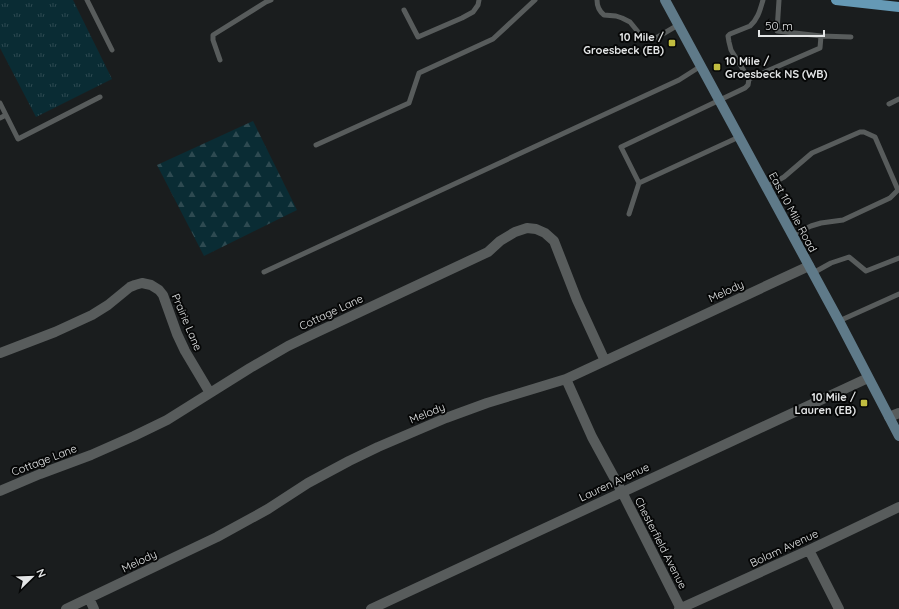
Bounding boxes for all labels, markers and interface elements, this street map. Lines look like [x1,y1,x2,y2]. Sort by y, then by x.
scale bar [759,12,824,38]
text: 50 m [765,18,793,33]
place label: 10 Mile / Groesbeck (EB) [583,30,664,57]
marker: 10 Mile / Groesbeck (EB) [667,38,677,48]
place label: 10 Mile / Groesbeck NS (WB) [725,54,828,81]
marker: 10 Mile / Groesbeck NS (WB) [712,62,722,72]
street label: East 10 Mile Road [766,170,820,254]
street label: Melody [706,277,746,305]
street label: Prairie Lane [169,291,205,353]
street label: Cottage Lane [297,291,365,333]
place label: 10 Mile / Lauren (EB) [795,390,856,417]
marker: 10 Mile / Lauren (EB) [859,398,869,408]
street label: Melody [407,400,447,426]
street label: Cottage Lane [9,441,79,479]
street label: Lauren Avenue [577,460,651,504]
street label: Chesterfield Avenue [632,495,690,591]
street label: Bolam Avenue [748,526,820,570]
street label: Melody [119,547,159,575]
north arrow [12,557,52,597]
text: N [33,567,49,580]

